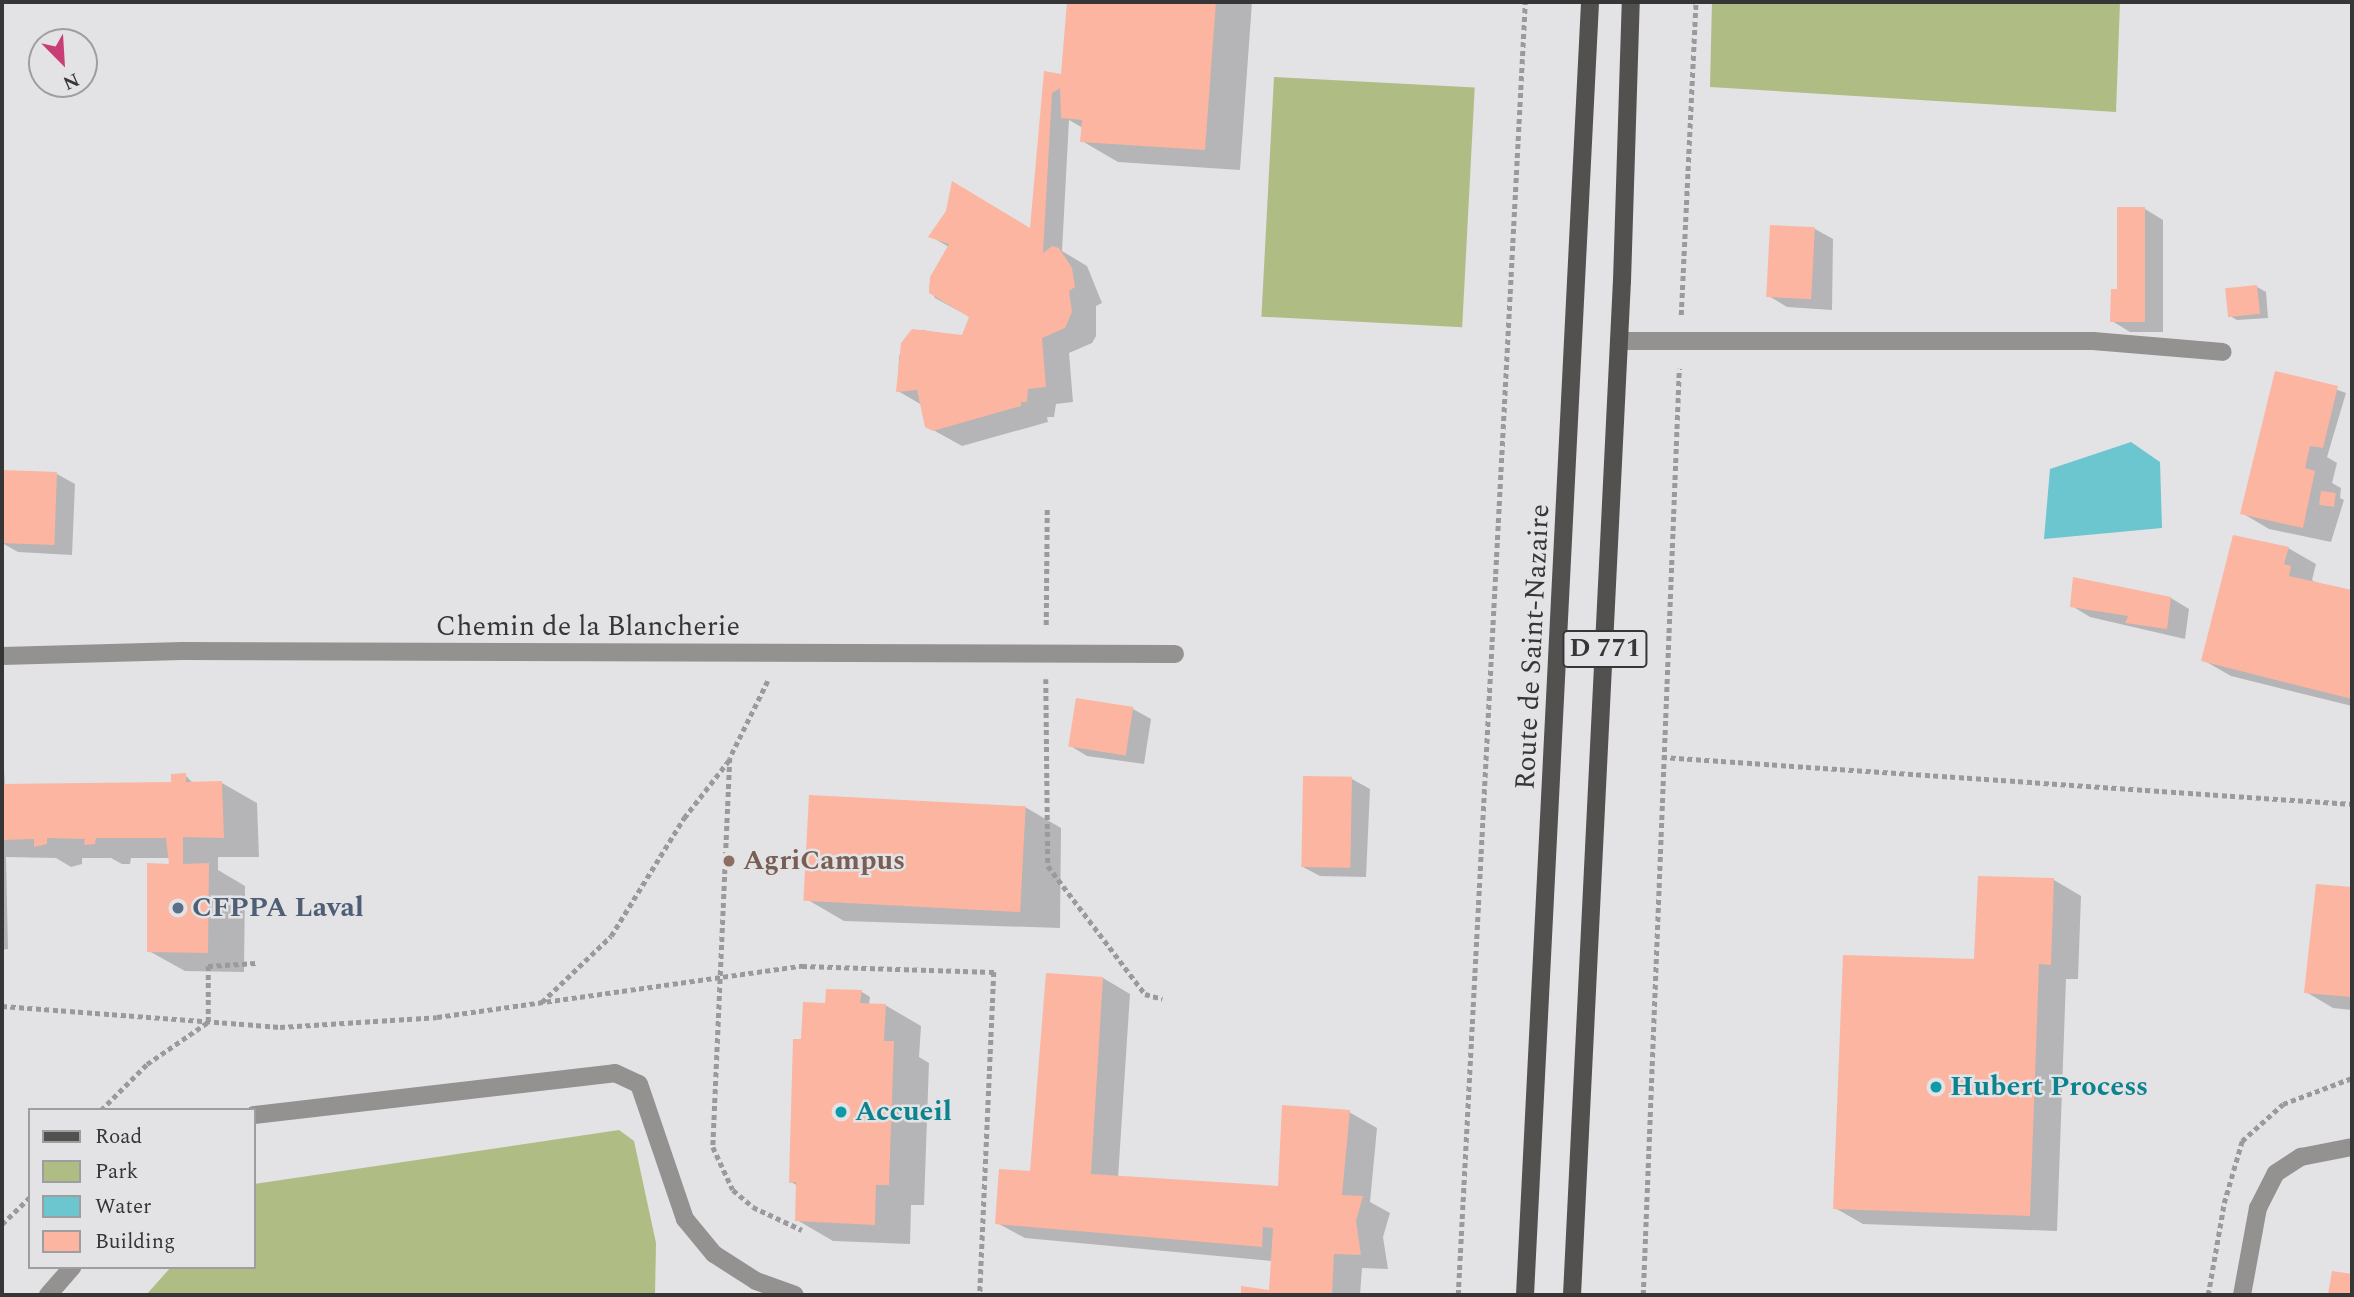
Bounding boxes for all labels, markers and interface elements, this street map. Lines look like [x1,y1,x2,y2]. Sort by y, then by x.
north arrow [28,28,98,98]
text: N [58,64,84,97]
street label: Route de Saint-Nazaire [1509,503,1557,791]
street label: Chemin de la Blancherie [436,610,740,644]
road number: D 771 [1561,626,1649,671]
place label: AgriCampus [743,844,905,878]
marker: AgriCampus [721,853,737,869]
place label: CFPPA Laval [192,891,364,925]
marker: CFPPA Laval [170,900,186,916]
place label: Hubert Process [1950,1070,2148,1104]
marker: Hubert Process [1928,1079,1944,1095]
place label: Accueil [855,1095,952,1129]
marker: Accueil [833,1104,849,1120]
legend [28,1108,256,1269]
text: Road [95,1121,142,1153]
text: Park [95,1156,138,1188]
text: Water [95,1191,151,1223]
text: Building [95,1226,175,1258]

